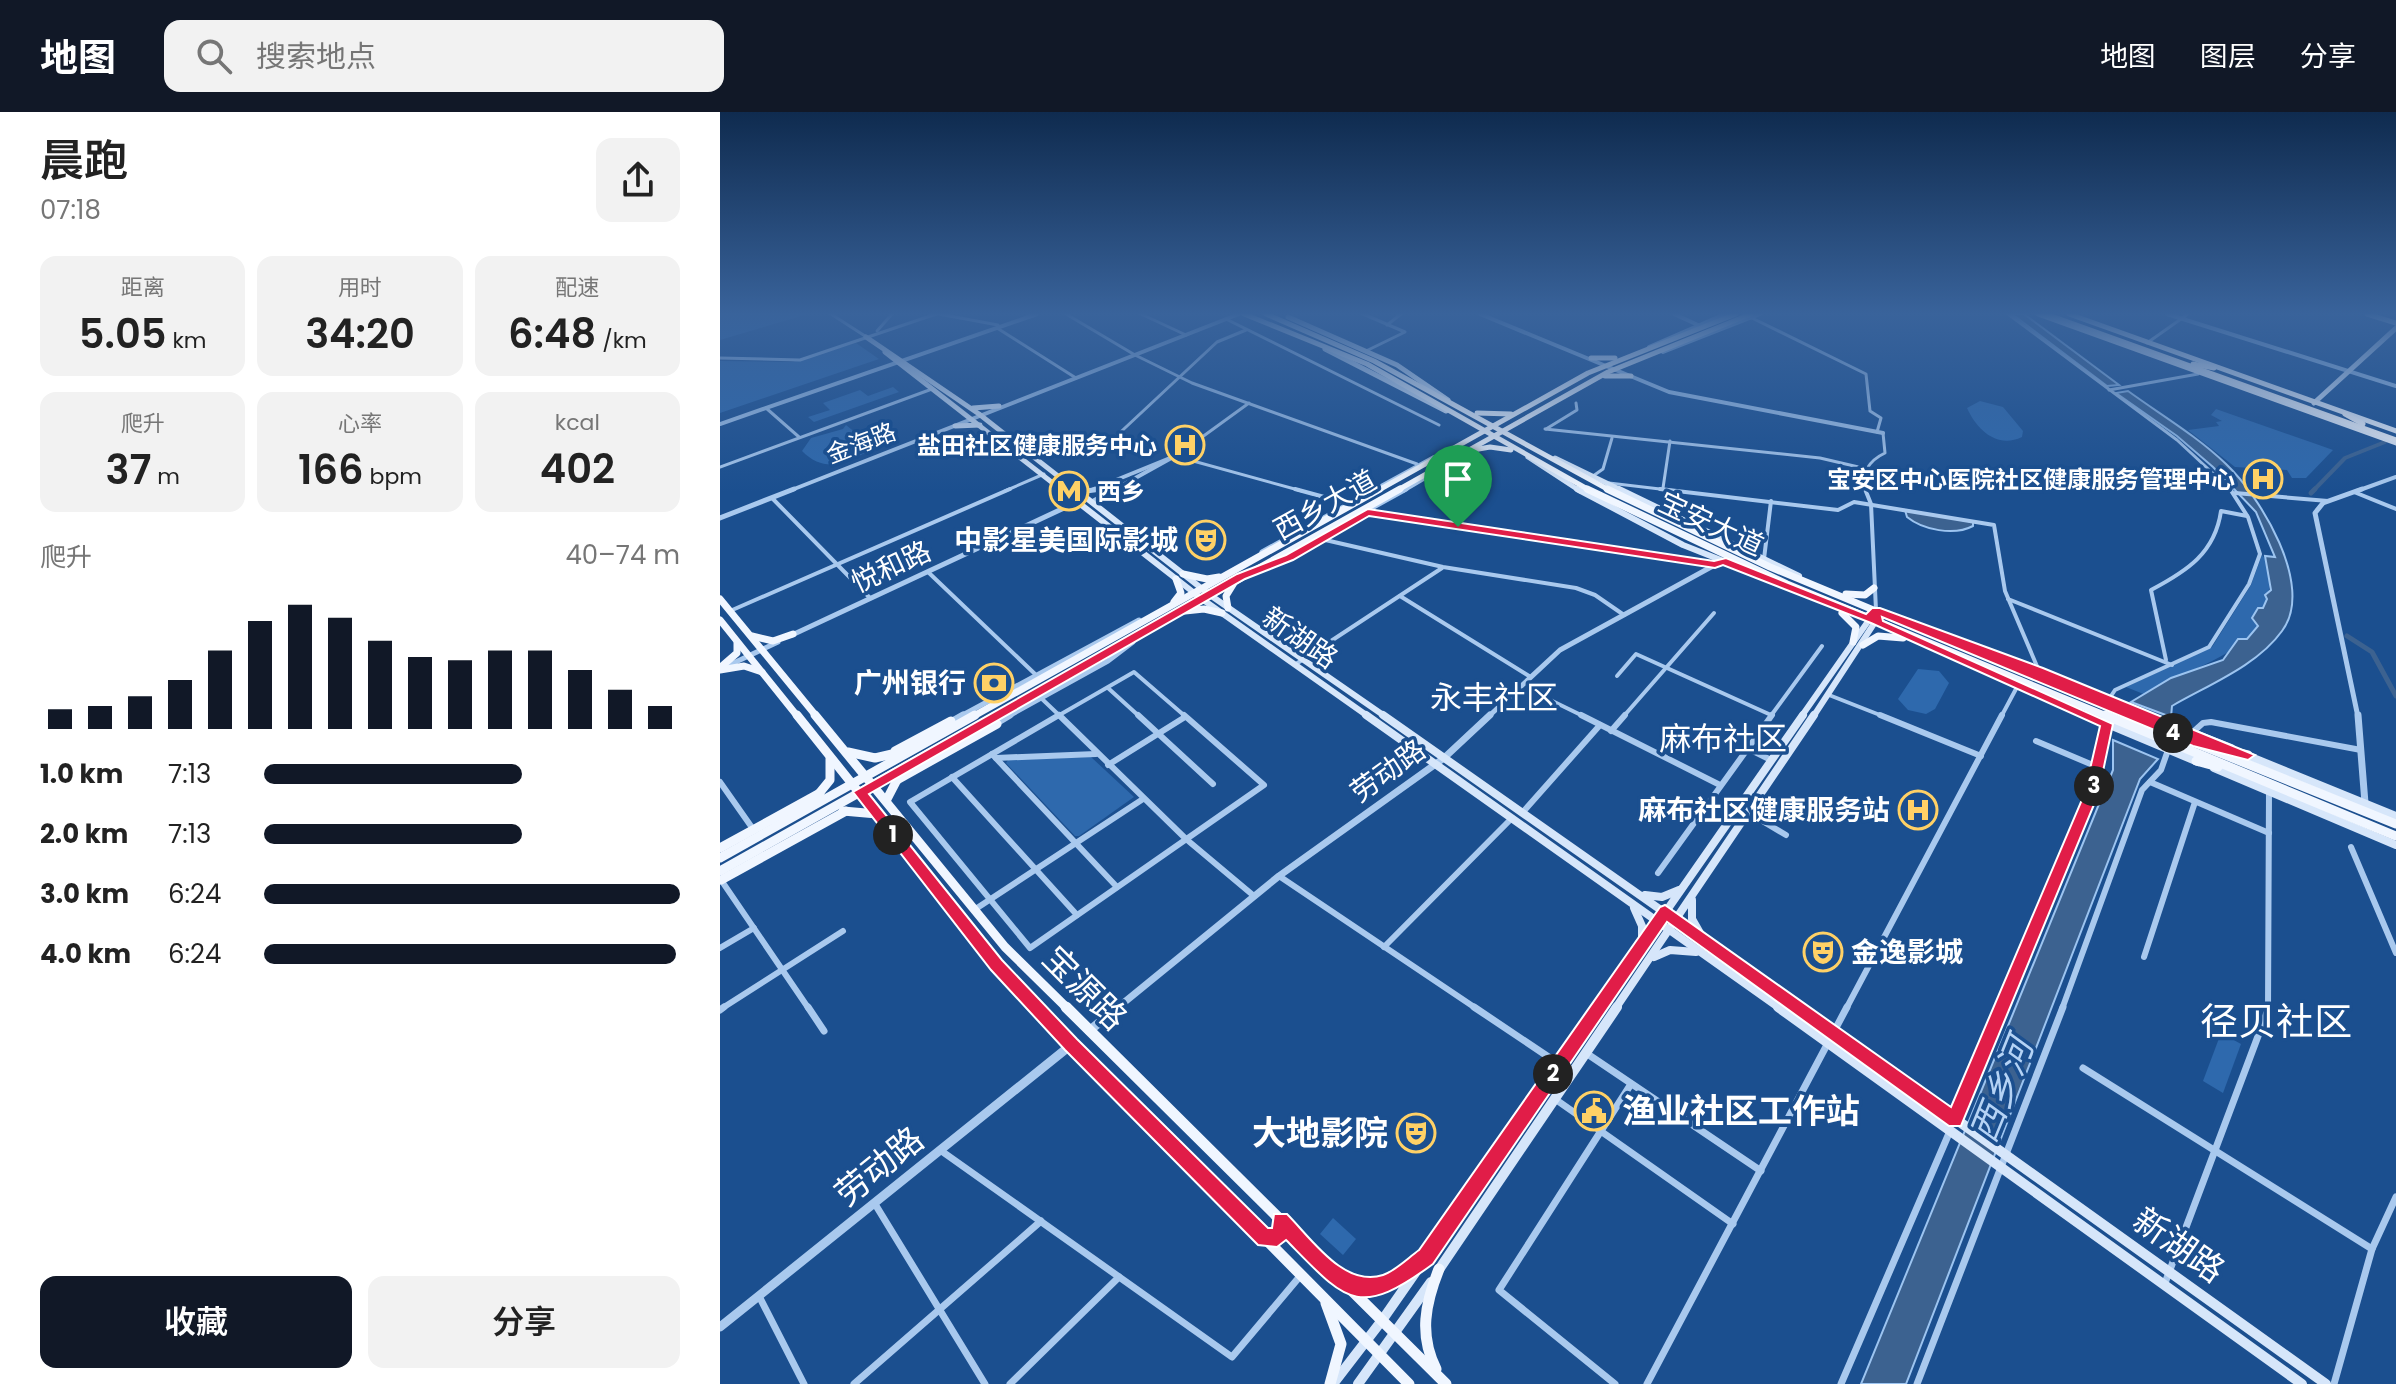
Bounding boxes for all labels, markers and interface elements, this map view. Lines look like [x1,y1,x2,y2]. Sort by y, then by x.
search box [164,20,724,92]
text: 地图 [40,31,116,84]
icon: search [192,34,236,78]
text: 搜索地点 [256,35,376,78]
text: 地图 [2100,37,2156,76]
text: 图层 [2200,37,2256,76]
text: 分享 [2300,37,2356,76]
text: 晨跑 [40,130,128,191]
button: share [596,138,680,222]
text: 07:18 [40,192,101,228]
text: 距离 [121,272,165,303]
text: 用时 [338,272,382,303]
text: 配速 [555,272,599,303]
text: 5.05 [79,306,167,362]
text: 34:20 [305,306,415,362]
text: 6:48 [508,306,596,362]
text: km [167,325,206,356]
text: /km [596,325,647,356]
text: kcal [555,407,600,438]
text: 爬升 [121,408,165,439]
text: 心率 [338,408,382,439]
street label: 金海路 [821,415,901,471]
hospital icon: 盐田社区健康服务中心 [1164,424,1206,466]
place label: 盐田社区健康服务中心 [917,429,1157,462]
text: 402 [540,441,615,497]
text: 37 [105,442,151,498]
text: 166 [298,442,364,498]
pin [1424,445,1492,527]
icon: arrive [1436,457,1480,501]
hospital icon: 宝安区中心医院社区健康服务管理中心 [2242,458,2284,500]
text: m [151,461,180,492]
text: bpm [364,461,422,492]
street label: 西乡大道 [1267,461,1383,549]
place label: 宝安区中心医院社区健康服务管理中心 [1827,463,2235,496]
metro station icon: 西乡 [1048,470,1090,512]
place label: 西乡 [1097,475,1145,508]
street label: 宝安大道 [1652,483,1770,565]
theatre icon: 中影星美国际影城 [1185,519,1227,561]
place label: 中影星美国际影城 [954,521,1178,560]
street label: 悦和路 [845,532,937,602]
text: 40–74 m [565,537,680,573]
text: 爬升 [40,539,92,575]
street label: 新湖路 [1254,598,1346,678]
bank icon: 广州银行 [973,662,1015,704]
place label: 广州银行 [854,664,966,703]
district label: 永丰社区 [1430,675,1558,720]
pin: 4 [2153,713,2193,753]
district label: 麻布社区 [1659,716,1787,761]
text: 4 [2166,717,2180,748]
street label: 劳动路 [1343,731,1433,811]
text: 1.0 km [40,756,123,792]
text: 7:13 [168,756,211,792]
pin: 3 [2074,766,2114,806]
text: 3 [2087,770,2101,801]
hospital icon: 麻布社区健康服务站 [1897,789,1939,831]
place label: 麻布社区健康服务站 [1638,791,1890,830]
pin: 1 [873,815,913,855]
text: 2.0 km [40,816,128,852]
text: 7:13 [168,816,211,852]
text: 1 [889,819,897,850]
text: 3.0 km [40,876,129,912]
text: 6:24 [168,876,221,912]
theatre icon: 金逸影城 [1802,931,1844,973]
place label: 金逸影城 [1851,933,1963,972]
street label: 宝源路 [1032,935,1138,1041]
text: 4.0 km [40,936,131,972]
text: 6:24 [168,936,221,972]
district label: 径贝社区 [2200,995,2352,1048]
water label: 西乡河 [1958,1025,2048,1150]
pin: 2 [1533,1054,1573,1094]
text: 2 [1547,1058,1559,1089]
place label: 渔业社区工作站 [1622,1087,1860,1135]
public building icon: 渔业社区工作站 [1573,1090,1615,1132]
place label: 大地影院 [1252,1109,1388,1157]
theatre icon: 大地影院 [1395,1112,1437,1154]
street label: 劳动路 [824,1115,934,1217]
street label: 新湖路 [2123,1196,2235,1294]
button: 收藏 [40,1276,352,1368]
button: 分享 [368,1276,680,1368]

